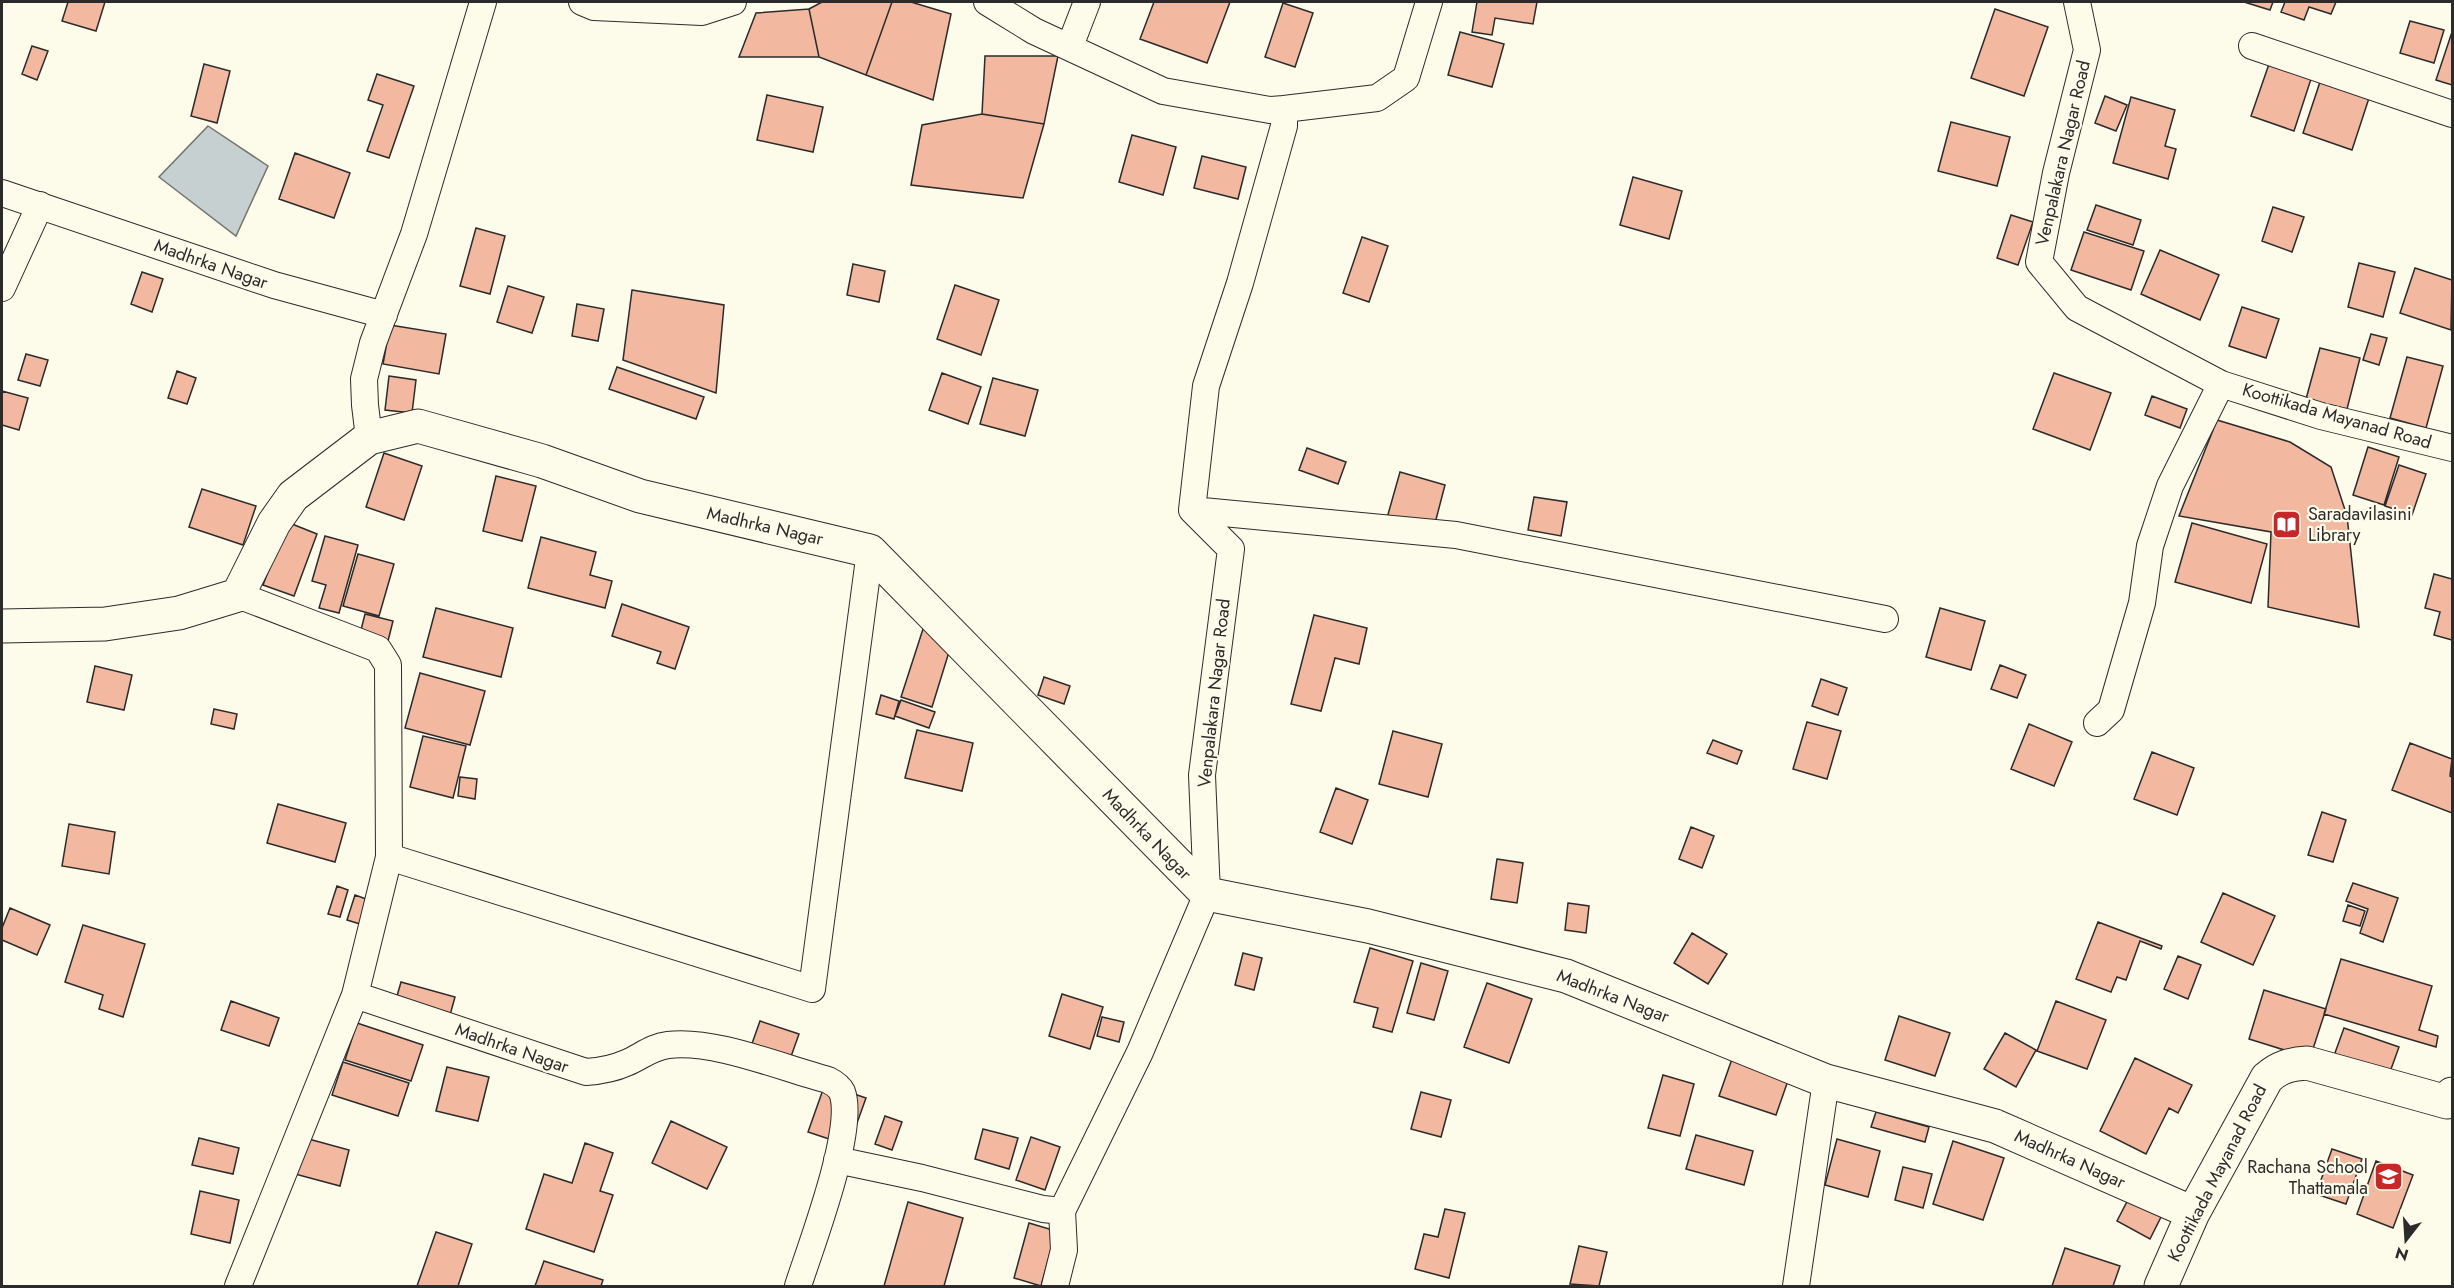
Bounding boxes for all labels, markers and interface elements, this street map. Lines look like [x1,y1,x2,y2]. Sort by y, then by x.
street label: Venpalakara Nagar Road [2029,58,2097,248]
street label: Madhrka Nagar [151,232,272,296]
street label: Koottikada Mayanad Road [2239,377,2435,455]
street label: Madhrka Nagar [704,500,827,552]
place label: Saradavilasini Library [2308,501,2412,548]
library icon: Saradavilasini Library [2271,508,2303,540]
street label: Venpalakara Nagar Road [1191,597,1237,789]
street label: Madhrka Nagar [1096,782,1198,886]
street label: Madhrka Nagar [1553,963,1674,1030]
street label: Madhrka Nagar [452,1016,573,1080]
street label: Koottikada Mayanad Road [2161,1080,2273,1266]
street label: Madhrka Nagar [2010,1123,2130,1195]
place label: Rachana School Thattamala [2247,1154,2368,1201]
school or university icon: Rachana School Thattamala [2373,1161,2405,1193]
north arrow [2376,1210,2436,1270]
text: N [2392,1241,2411,1267]

